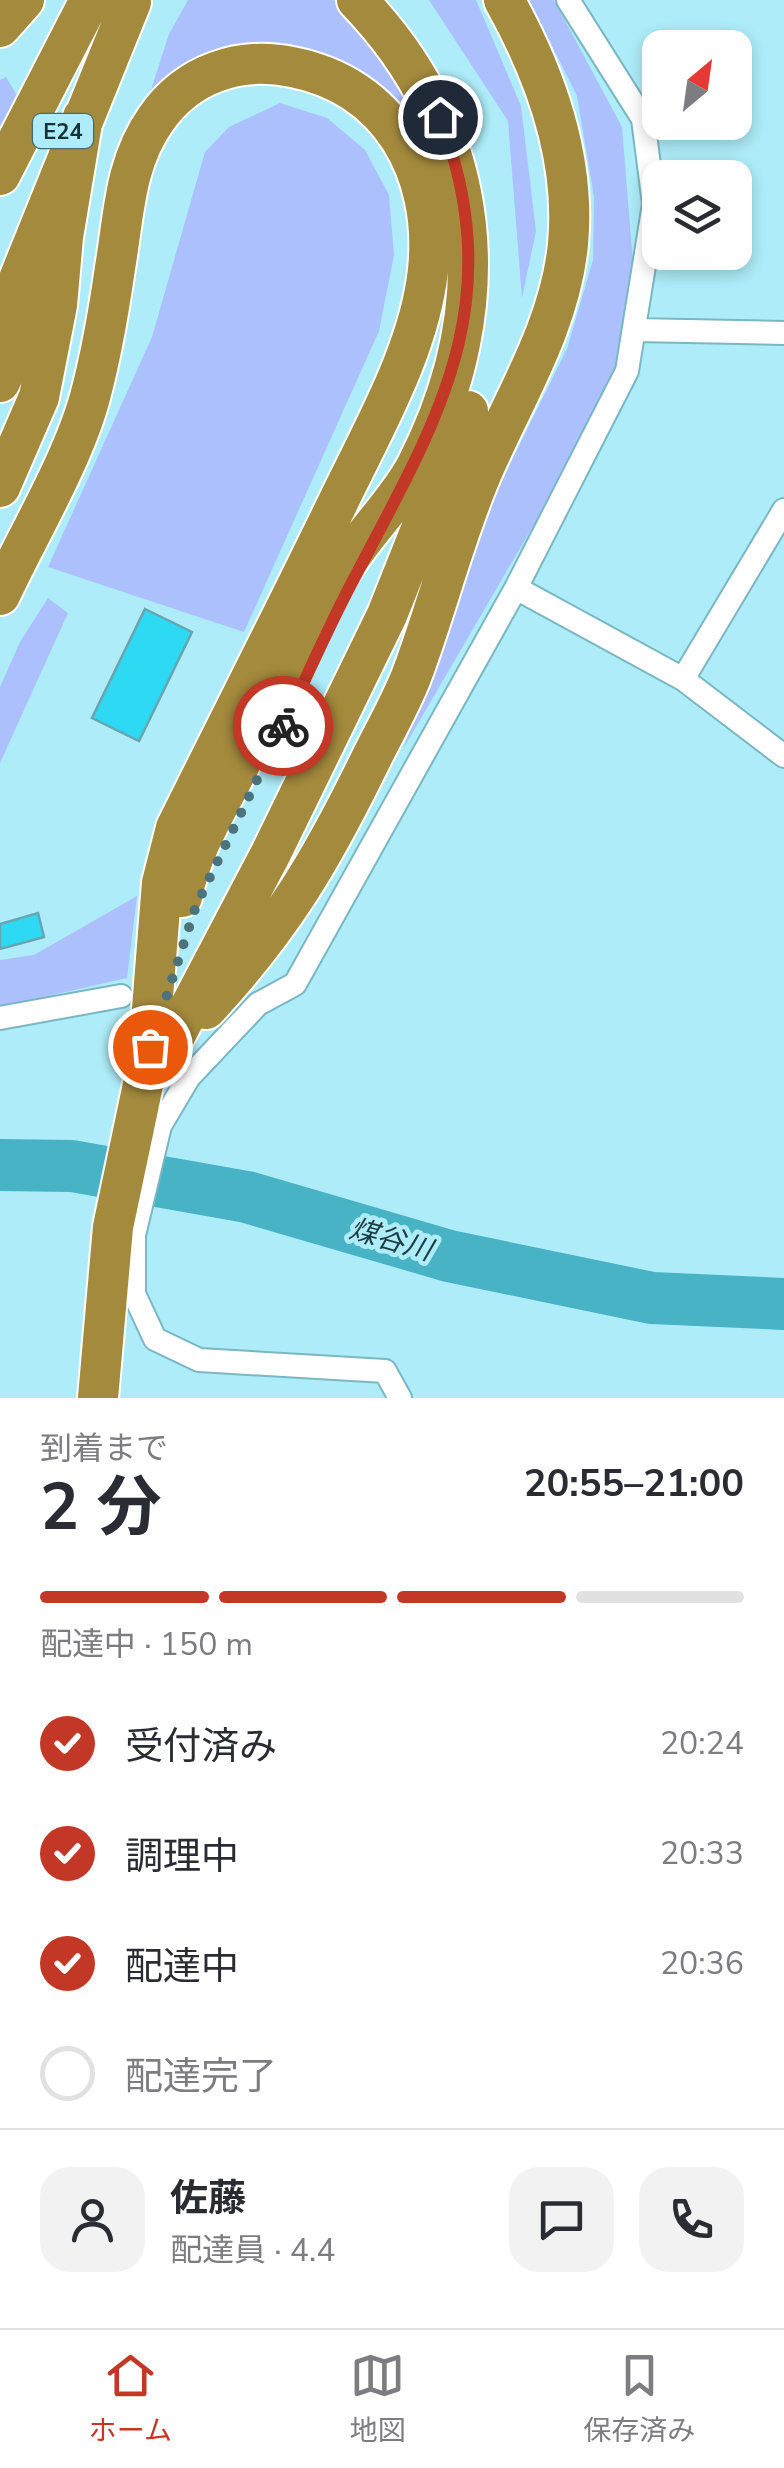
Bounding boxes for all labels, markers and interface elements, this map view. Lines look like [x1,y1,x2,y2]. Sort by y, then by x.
north arrow [642,30,752,140]
map controls [642,30,752,270]
pin [398,75,483,160]
icon: home [413,90,468,145]
road number: E24 [33,114,93,148]
button: layers [642,160,752,270]
courier [233,676,333,776]
icon: bike [256,699,311,754]
pin [108,1005,193,1090]
icon: bag [123,1020,178,1075]
water label: 煤谷川 [345,1210,439,1271]
text: 到着まで [40,1427,168,1470]
text: 20:55–21:00 [524,1458,744,1509]
text: 2 分 [40,1463,162,1552]
text: 配達中 · 150 m [40,1623,253,1666]
icon: check [40,1716,95,1771]
text: 受付済み [125,1721,277,1772]
text: 20:24 [660,1722,744,1765]
icon: check [40,1826,95,1881]
text: 調理中 [125,1831,239,1882]
text: 20:33 [660,1832,744,1875]
icon: check [40,1936,95,1991]
text: 配達中 [125,1941,239,1992]
text: 20:36 [660,1942,744,1985]
text: 配達完了 [125,2051,277,2102]
button: person [40,2167,145,2272]
button: chat [509,2167,614,2272]
button: phone [639,2167,744,2272]
text: 佐藤 [170,2173,246,2224]
text: 配達員 · 4.4 [170,2229,335,2272]
tab: ホーム [89,2348,172,2450]
tab: 地図 [350,2348,406,2450]
tab: 保存済み [583,2348,695,2450]

